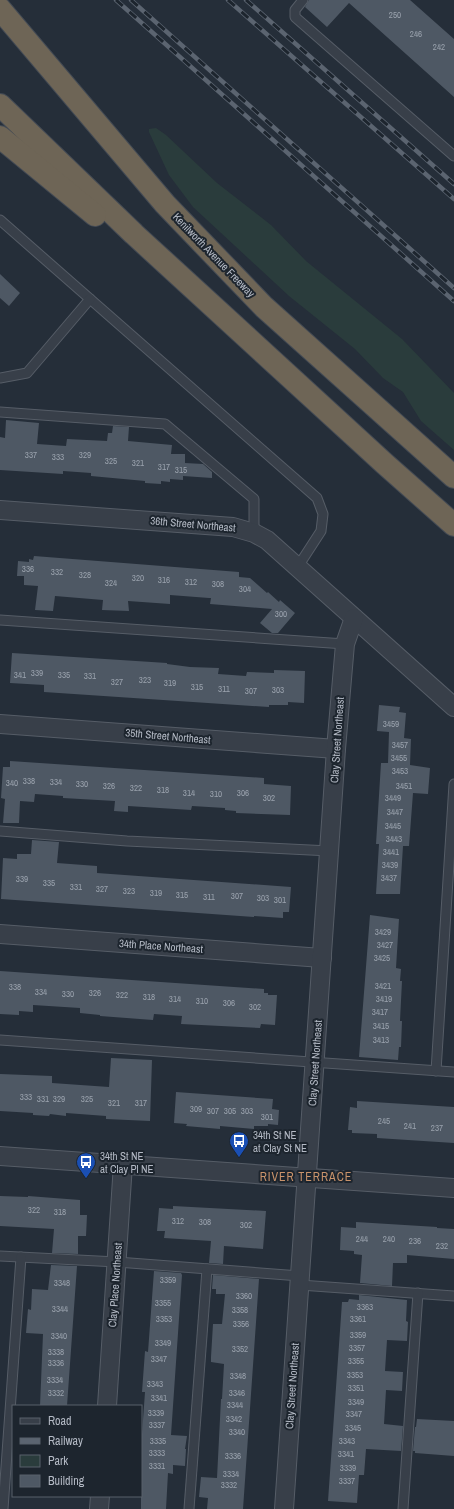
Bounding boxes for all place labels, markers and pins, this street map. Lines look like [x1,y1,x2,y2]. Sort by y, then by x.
place label: 34th St NE at Clay St NE [253,1128,307,1155]
bus stop icon: 34th St NE at Clay St NE [228,1130,250,1158]
place label: 34th St NE at Clay Pl NE [100,1149,154,1176]
bus stop icon: 34th St NE at Clay Pl NE [75,1151,97,1179]

